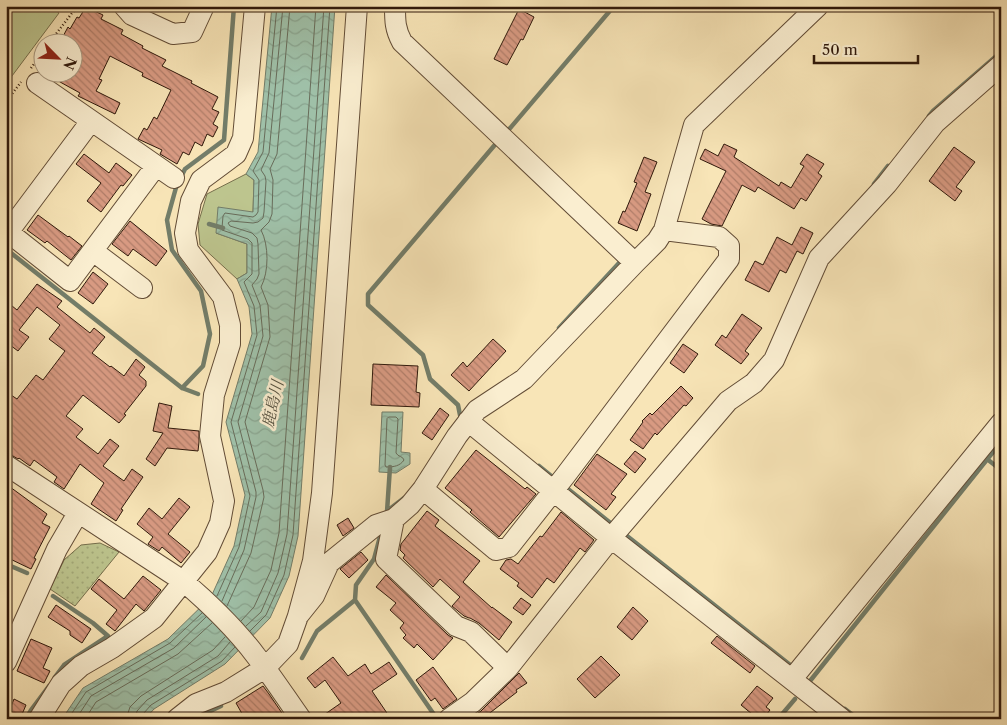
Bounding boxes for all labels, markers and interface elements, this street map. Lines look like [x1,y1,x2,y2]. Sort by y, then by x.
north arrow [32,32,82,82]
scale bar [814,32,918,64]
text: 50 m [822,40,858,59]
text: N [59,54,81,73]
water label: 鹿島川 [257,376,288,430]

